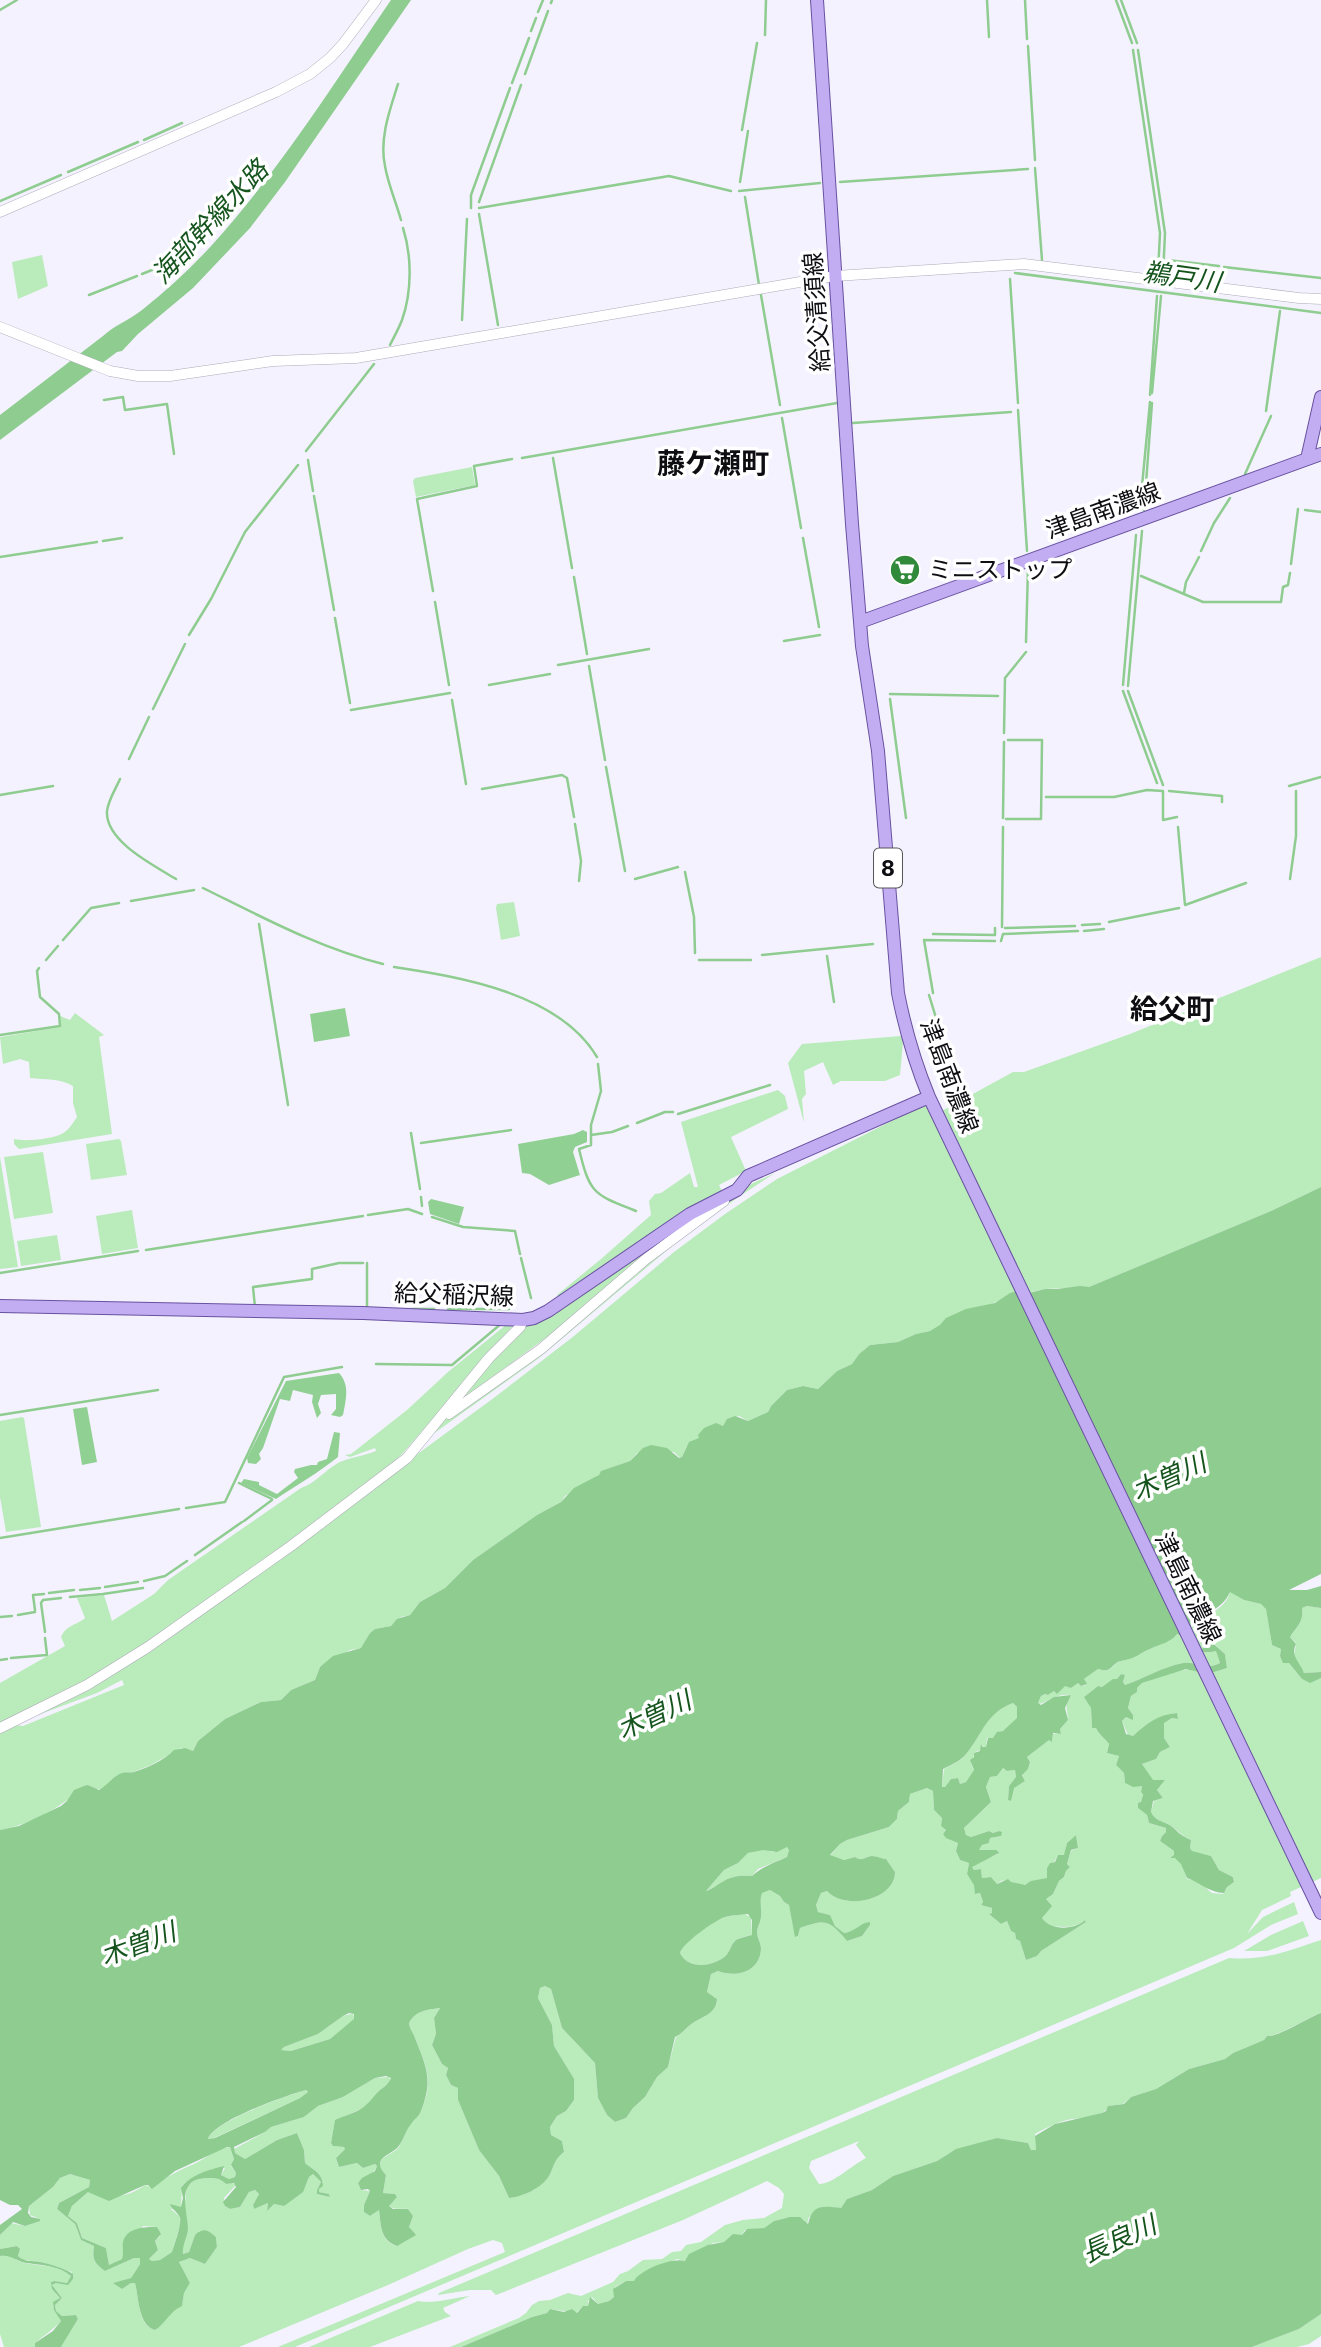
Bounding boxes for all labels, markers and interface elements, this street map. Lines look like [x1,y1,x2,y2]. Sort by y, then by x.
water label: 海部幹線水路 [144,151,276,290]
street label: 給父清須線 [796,251,836,373]
water label: 鵜戸川 [1141,254,1226,299]
district label: 藤ケ瀬町 [657,444,769,481]
street label: 津島南濃線 [1041,475,1165,546]
supermarket icon: ミニストップ [888,553,922,587]
place label: ミニストップ [928,553,1072,585]
road number: 8 [874,848,902,888]
district label: 給父町 [1130,990,1214,1027]
street label: 津島南濃線 [913,1014,986,1137]
street label: 給父稲沢線 [394,1276,515,1312]
water label: 木曽川 [1126,1443,1214,1507]
street label: 津島南濃線 [1148,1527,1230,1649]
water label: 木曽川 [611,1681,699,1746]
water label: 木曽川 [95,1913,183,1972]
water label: 長良川 [1076,2205,1164,2269]

